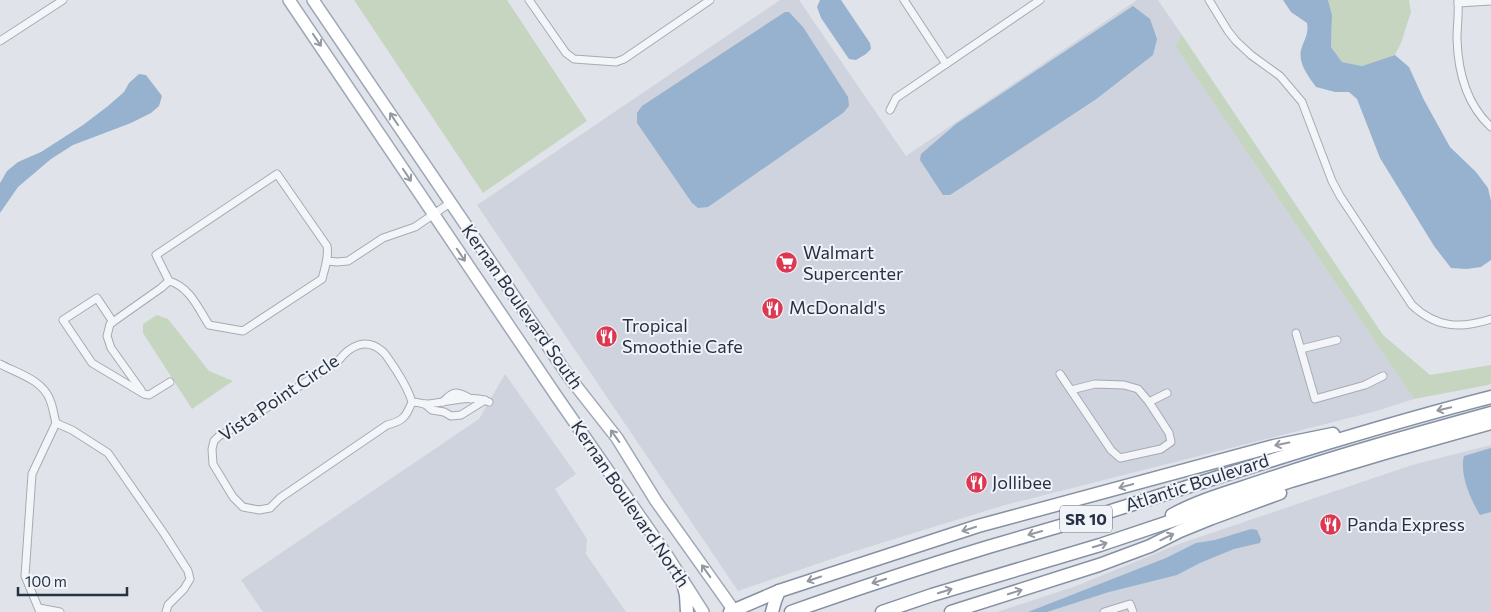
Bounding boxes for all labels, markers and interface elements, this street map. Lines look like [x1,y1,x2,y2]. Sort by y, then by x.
one-way arrow [312,33,322,47]
one-way arrow [389,112,399,126]
one-way arrow [402,168,412,182]
street label: Kernan Boulevard South [458,220,588,393]
place label: Walmart Supercenter [803,241,903,284]
one-way arrow [456,248,466,262]
supermarket icon: Walmart Supercenter [775,251,799,275]
restaurant icon: McDonald's [761,296,785,320]
place label: McDonald's [789,296,886,318]
place label: Tropical Smoothie Cafe [622,314,743,357]
restaurant icon: Tropical Smoothie Cafe [594,324,618,348]
street label: Vista Point Circle [214,349,342,445]
one-way arrow [1436,405,1452,414]
street label: Kernan Boulevard North [567,416,695,591]
one-way arrow [610,429,620,443]
one-way arrow [1275,440,1291,449]
street label: Atlantic Boulevard [1122,448,1271,516]
restaurant icon: Jollibee [964,471,988,495]
place label: Jollibee [992,471,1051,493]
one-way arrow [1118,482,1134,491]
road number: SR 10 [1060,506,1112,532]
restaurant icon: Panda Express [1319,513,1343,537]
place label: Panda Express [1347,513,1465,535]
one-way arrow [961,525,977,535]
one-way arrow [1027,529,1043,539]
one-way arrow [1159,532,1174,542]
one-way arrow [1092,539,1108,549]
scale bar [18,564,126,596]
one-way arrow [701,564,711,578]
text: 100 m [25,572,67,590]
one-way arrow [807,575,823,585]
one-way arrow [872,577,888,587]
one-way arrow [936,586,952,596]
one-way arrow [1006,587,1022,597]

